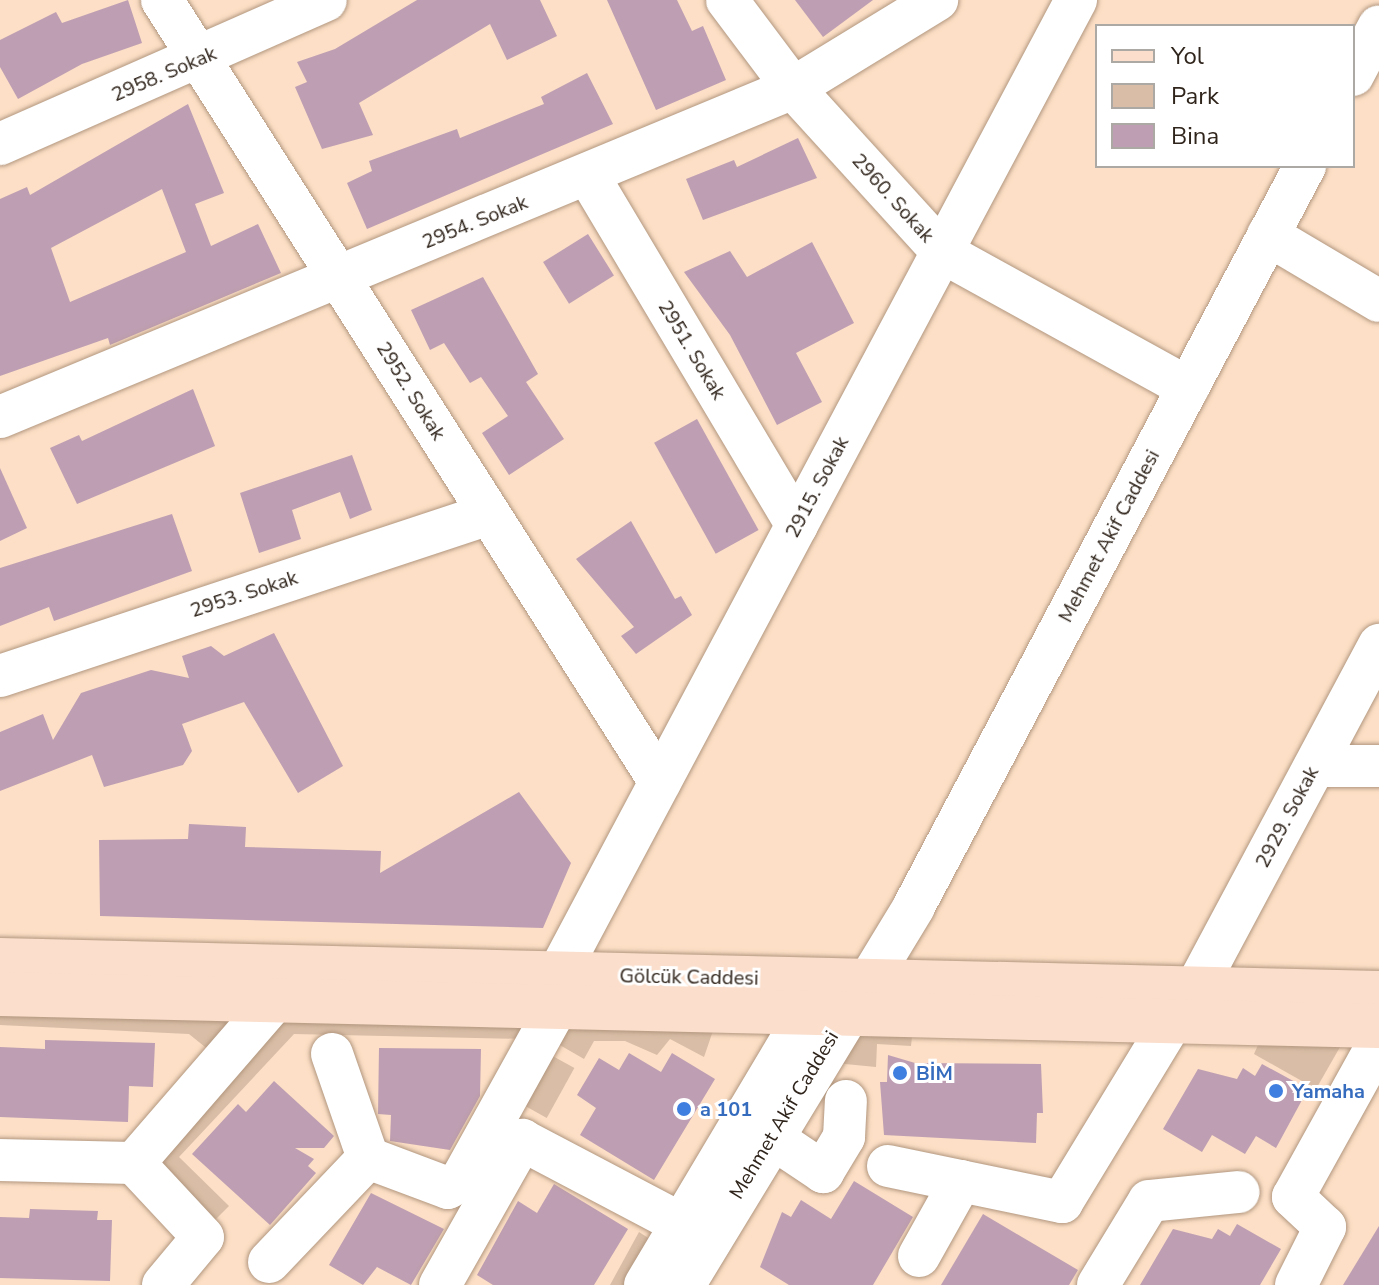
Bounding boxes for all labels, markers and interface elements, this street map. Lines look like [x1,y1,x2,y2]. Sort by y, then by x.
legend [1095,24,1355,168]
text: Yol [1171,40,1204,72]
street label: 2958. Sokak [108,41,220,107]
text: Park [1171,80,1219,112]
text: Bina [1171,120,1219,152]
street label: 2960. Sokak [847,148,939,248]
street label: 2954. Sokak [419,190,531,254]
street label: 2951. Sokak [653,296,731,404]
street label: 2952. Sokak [371,337,451,445]
street label: 2915. Sokak [780,432,854,542]
street label: Mehmet Akif Caddesi [1053,446,1165,626]
street label: 2953. Sokak [187,565,301,623]
street label: 2929. Sokak [1250,762,1324,872]
street label: Gölcük Caddesi [619,964,759,990]
street label: Mehmet Akif Caddesi [724,1027,844,1203]
place label: BİM [916,1061,953,1085]
marker: BİM [891,1064,909,1082]
place label: Yamaha [1292,1079,1365,1103]
marker: Yamaha [1267,1082,1285,1100]
place label: a 101 [700,1097,752,1121]
marker: a 101 [675,1100,693,1118]

